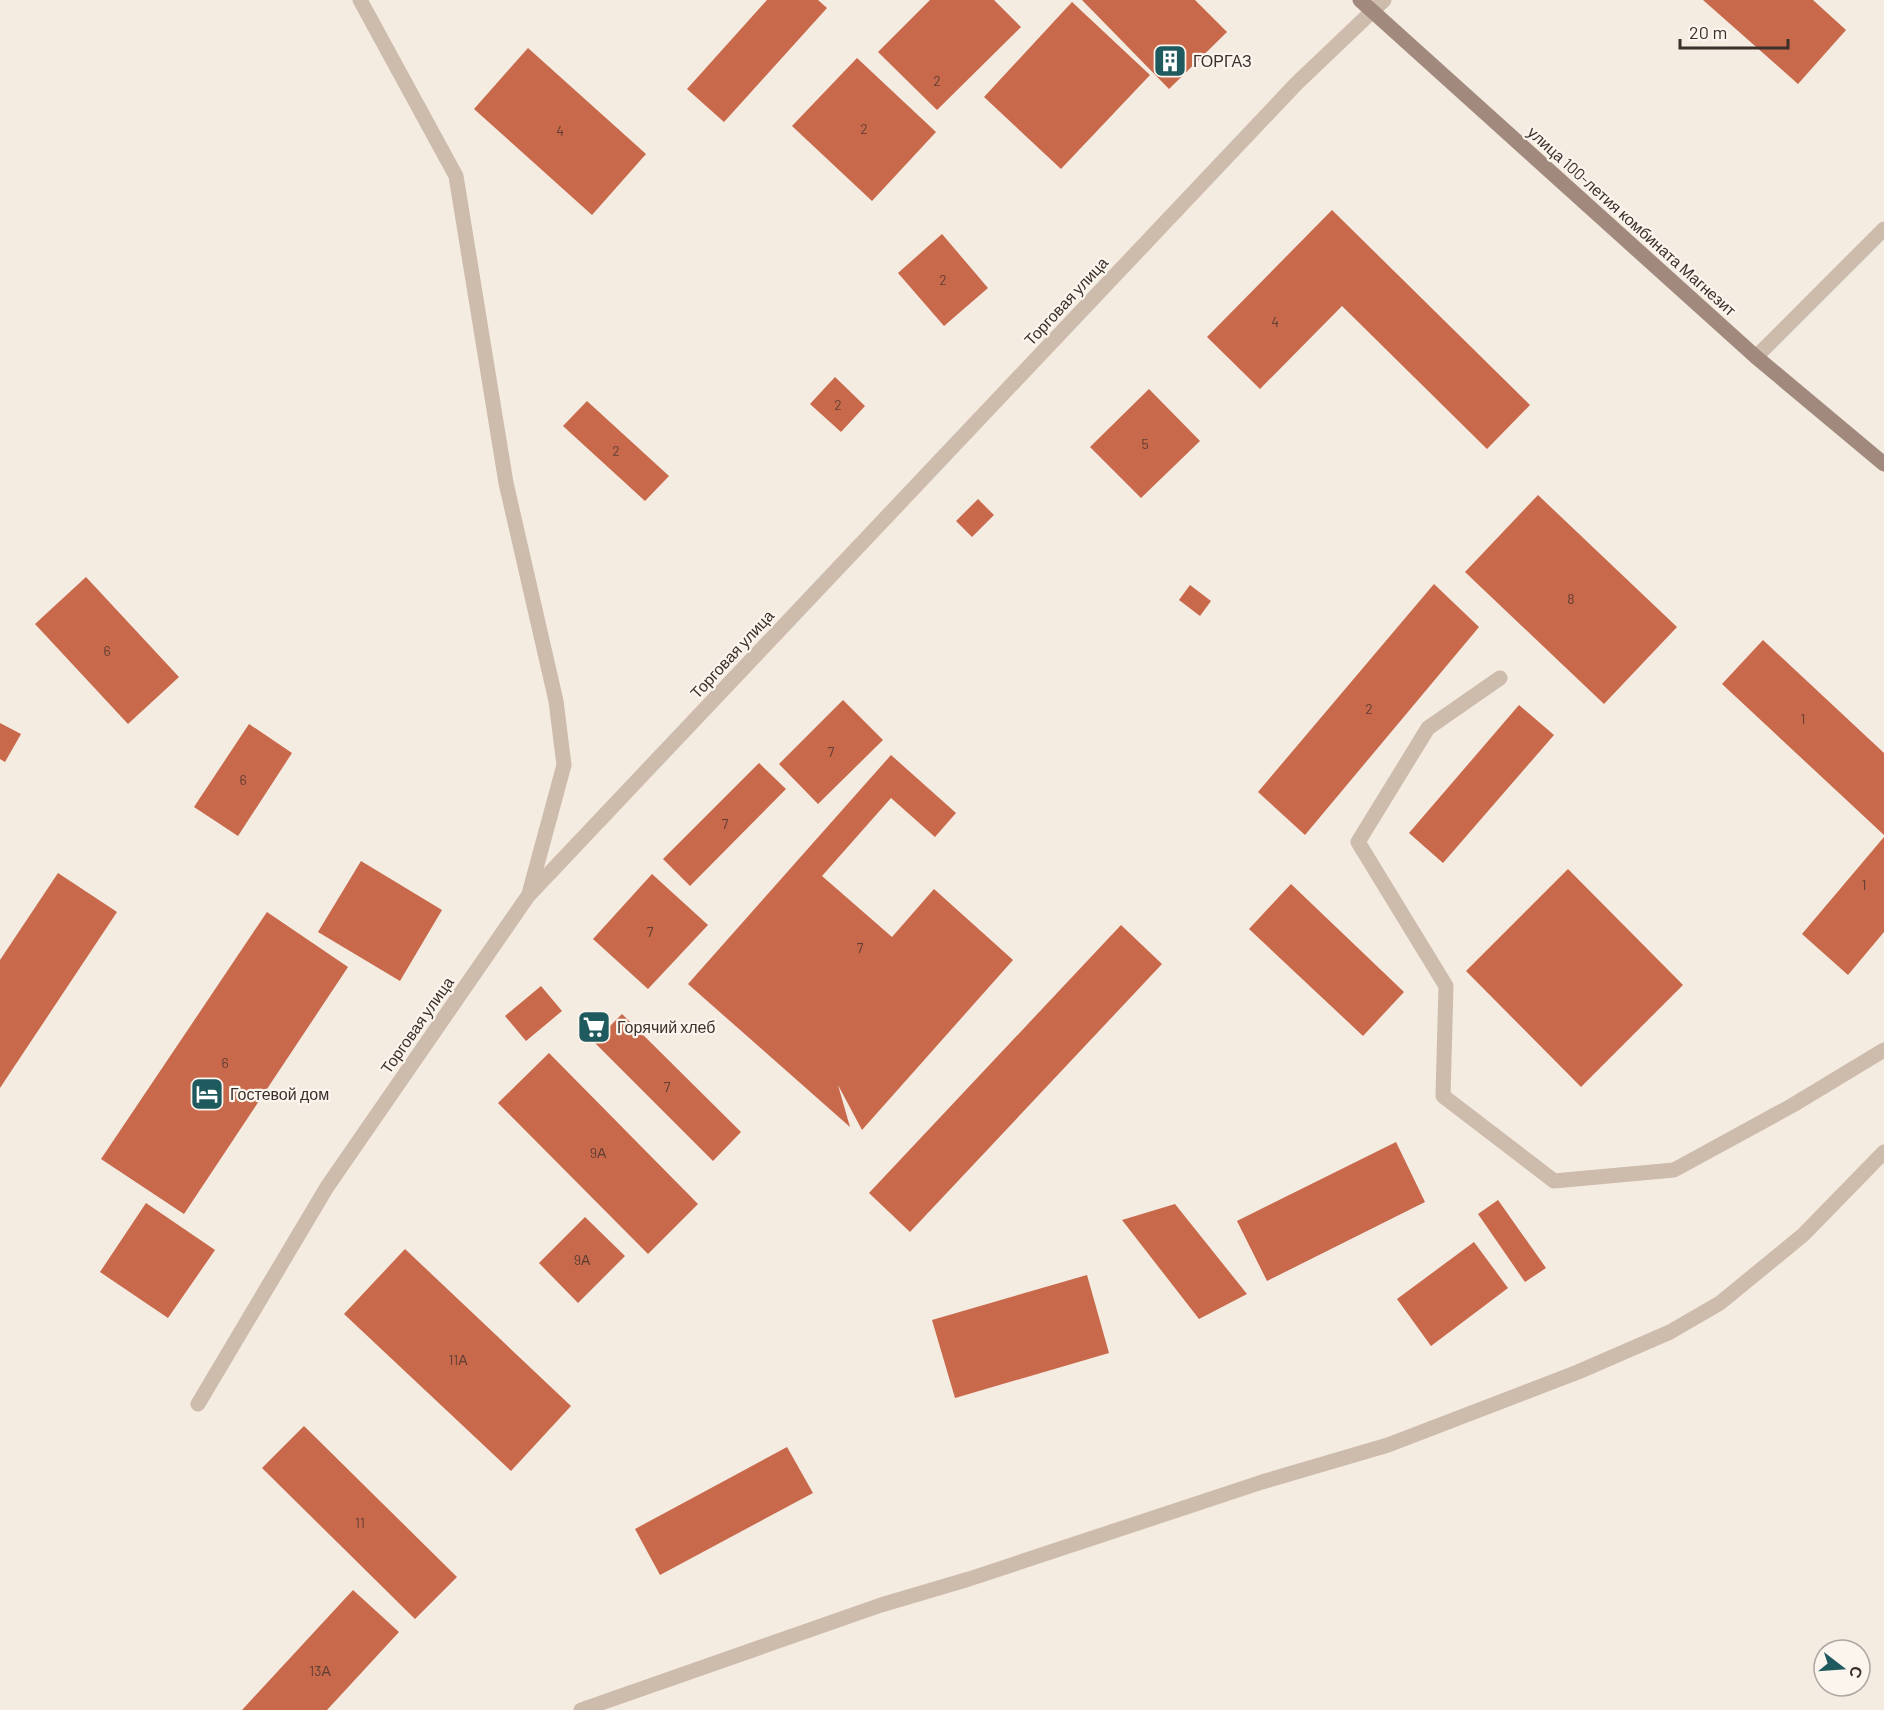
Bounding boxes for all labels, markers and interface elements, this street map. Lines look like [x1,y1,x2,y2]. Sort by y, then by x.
scale bar [1680,12,1788,50]
text: 20 m [1689,21,1727,43]
building icon: ГОРГАЗ [1152,43,1188,79]
place label: ГОРГАЗ [1193,51,1252,70]
house number: 2 [933,72,941,89]
house number: 2 [860,120,868,137]
house number: 4 [556,122,564,139]
street label: улица 100-летия комбината Магнезит [1524,122,1741,320]
street label: Торговая улица [1020,253,1111,349]
house number: 2 [939,271,947,288]
house number: 4 [1271,313,1279,330]
house number: 2 [834,396,842,413]
house number: 5 [1141,435,1149,452]
house number: 2 [612,442,620,459]
house number: 8 [1567,590,1575,607]
street label: Торговая улица [686,606,777,702]
house number: 6 [103,642,111,659]
house number: 2 [1365,700,1373,717]
house number: 1 [1801,710,1805,727]
house number: 7 [828,743,835,760]
house number: 6 [239,771,247,788]
house number: 7 [722,815,729,832]
house number: 1 [1862,876,1866,893]
house number: 7 [647,923,654,940]
house number: 7 [857,939,864,956]
street label: Торговая улица [376,973,457,1077]
supermarket icon: Горячий хлеб [576,1009,612,1045]
place label: Горячий хлеб [617,1017,716,1036]
house number: 6 [221,1054,229,1071]
hotel icon: Гостевой дом [189,1076,225,1112]
house number: 7 [664,1078,671,1095]
place label: Гостевой дом [230,1084,329,1103]
house number: 9А [590,1144,607,1161]
house number: 9А [574,1251,591,1268]
house number: 11А [448,1351,468,1368]
house number: 11 [355,1514,365,1531]
north arrow [1812,1638,1872,1698]
house number: 13А [309,1662,331,1679]
text: С [1846,1664,1868,1681]

